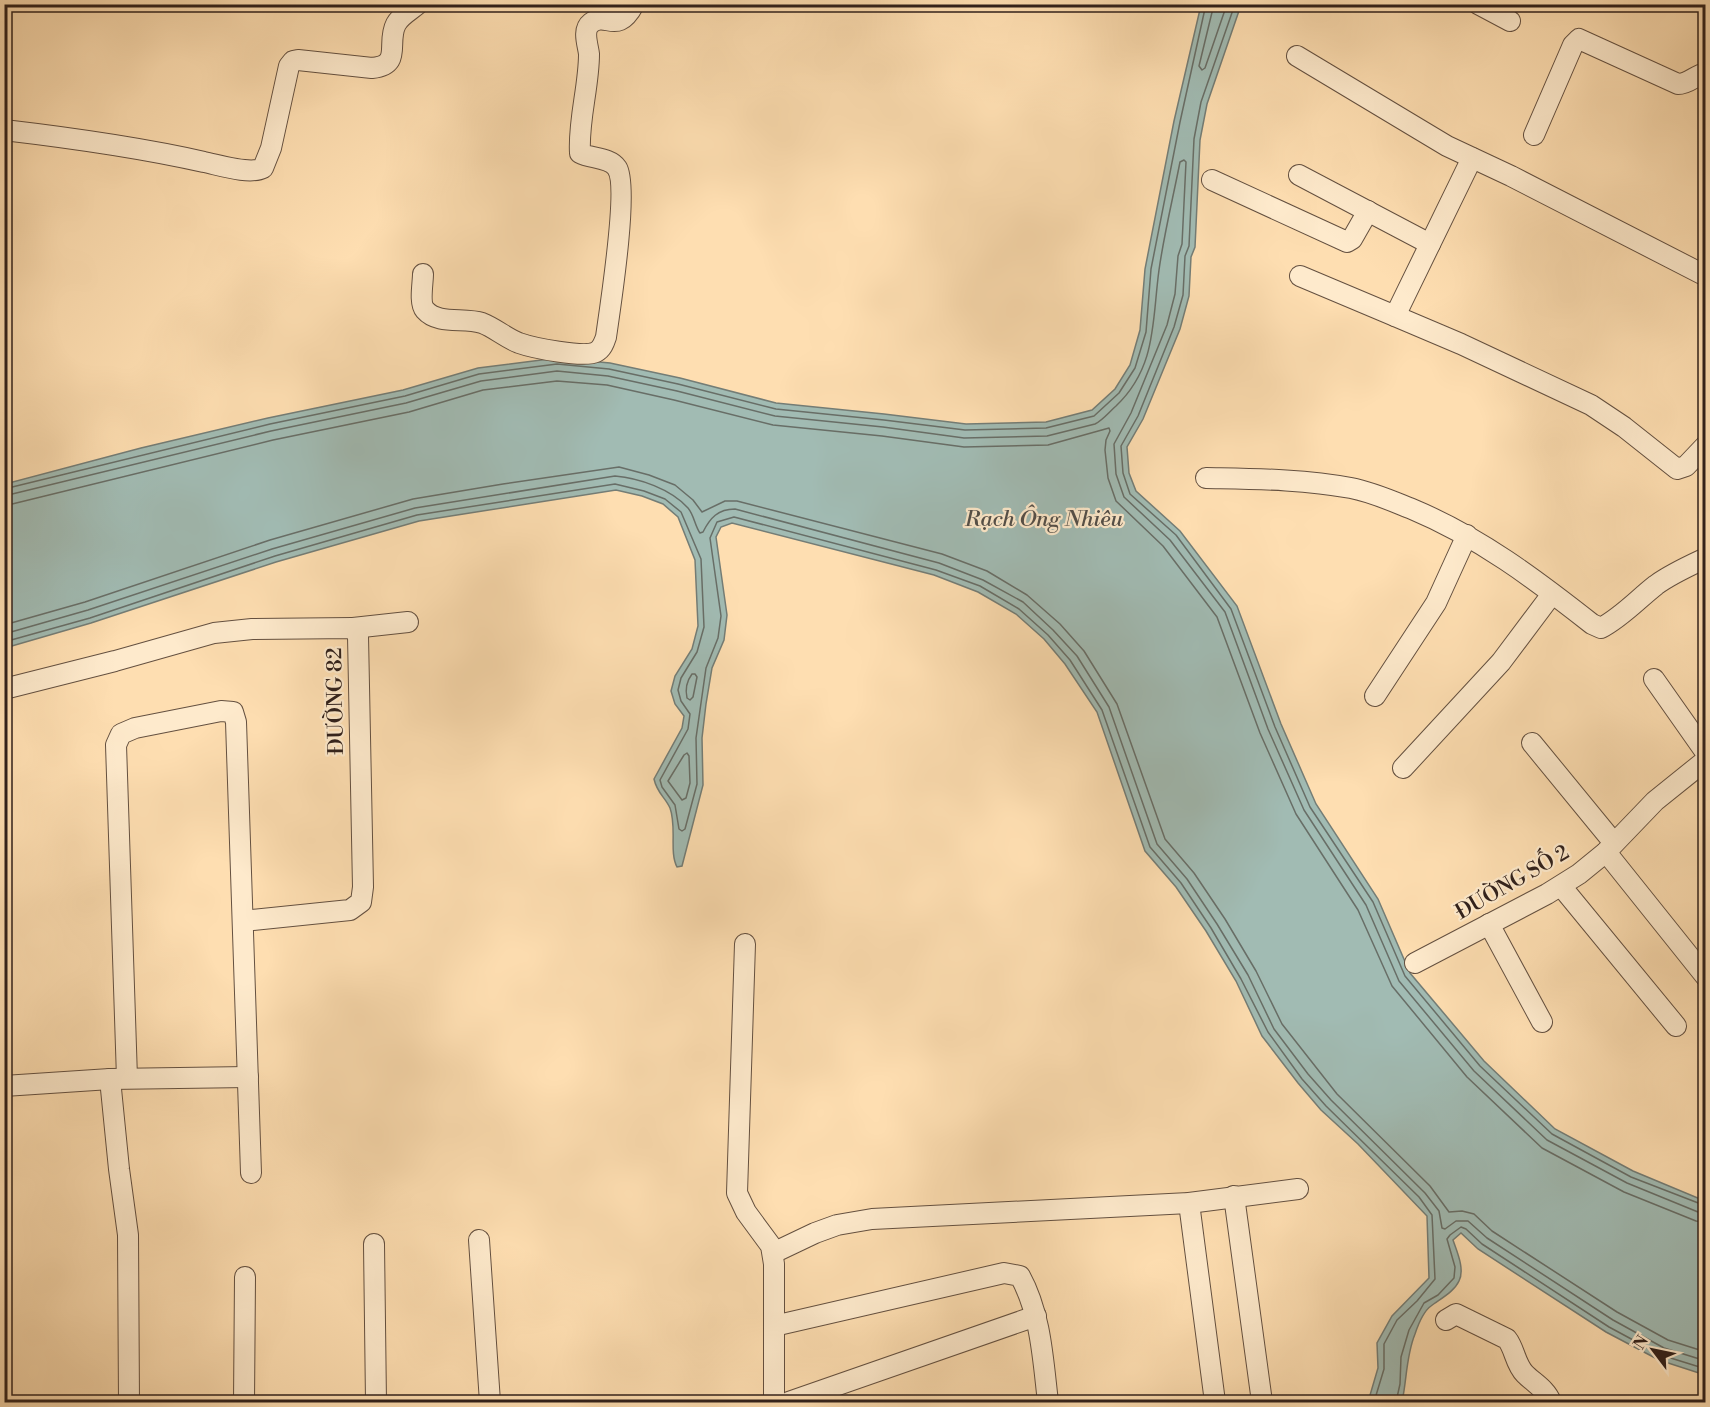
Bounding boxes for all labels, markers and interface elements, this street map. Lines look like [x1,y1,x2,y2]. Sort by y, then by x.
water label: Rạch Ông Nhiêu [964,504,1124,533]
street label: ĐƯỜNG 82 [319,647,350,755]
street label: ĐƯỜNG SỐ 2 [1448,835,1574,926]
north arrow [1623,1320,1683,1380]
text: N [1629,1332,1653,1353]

